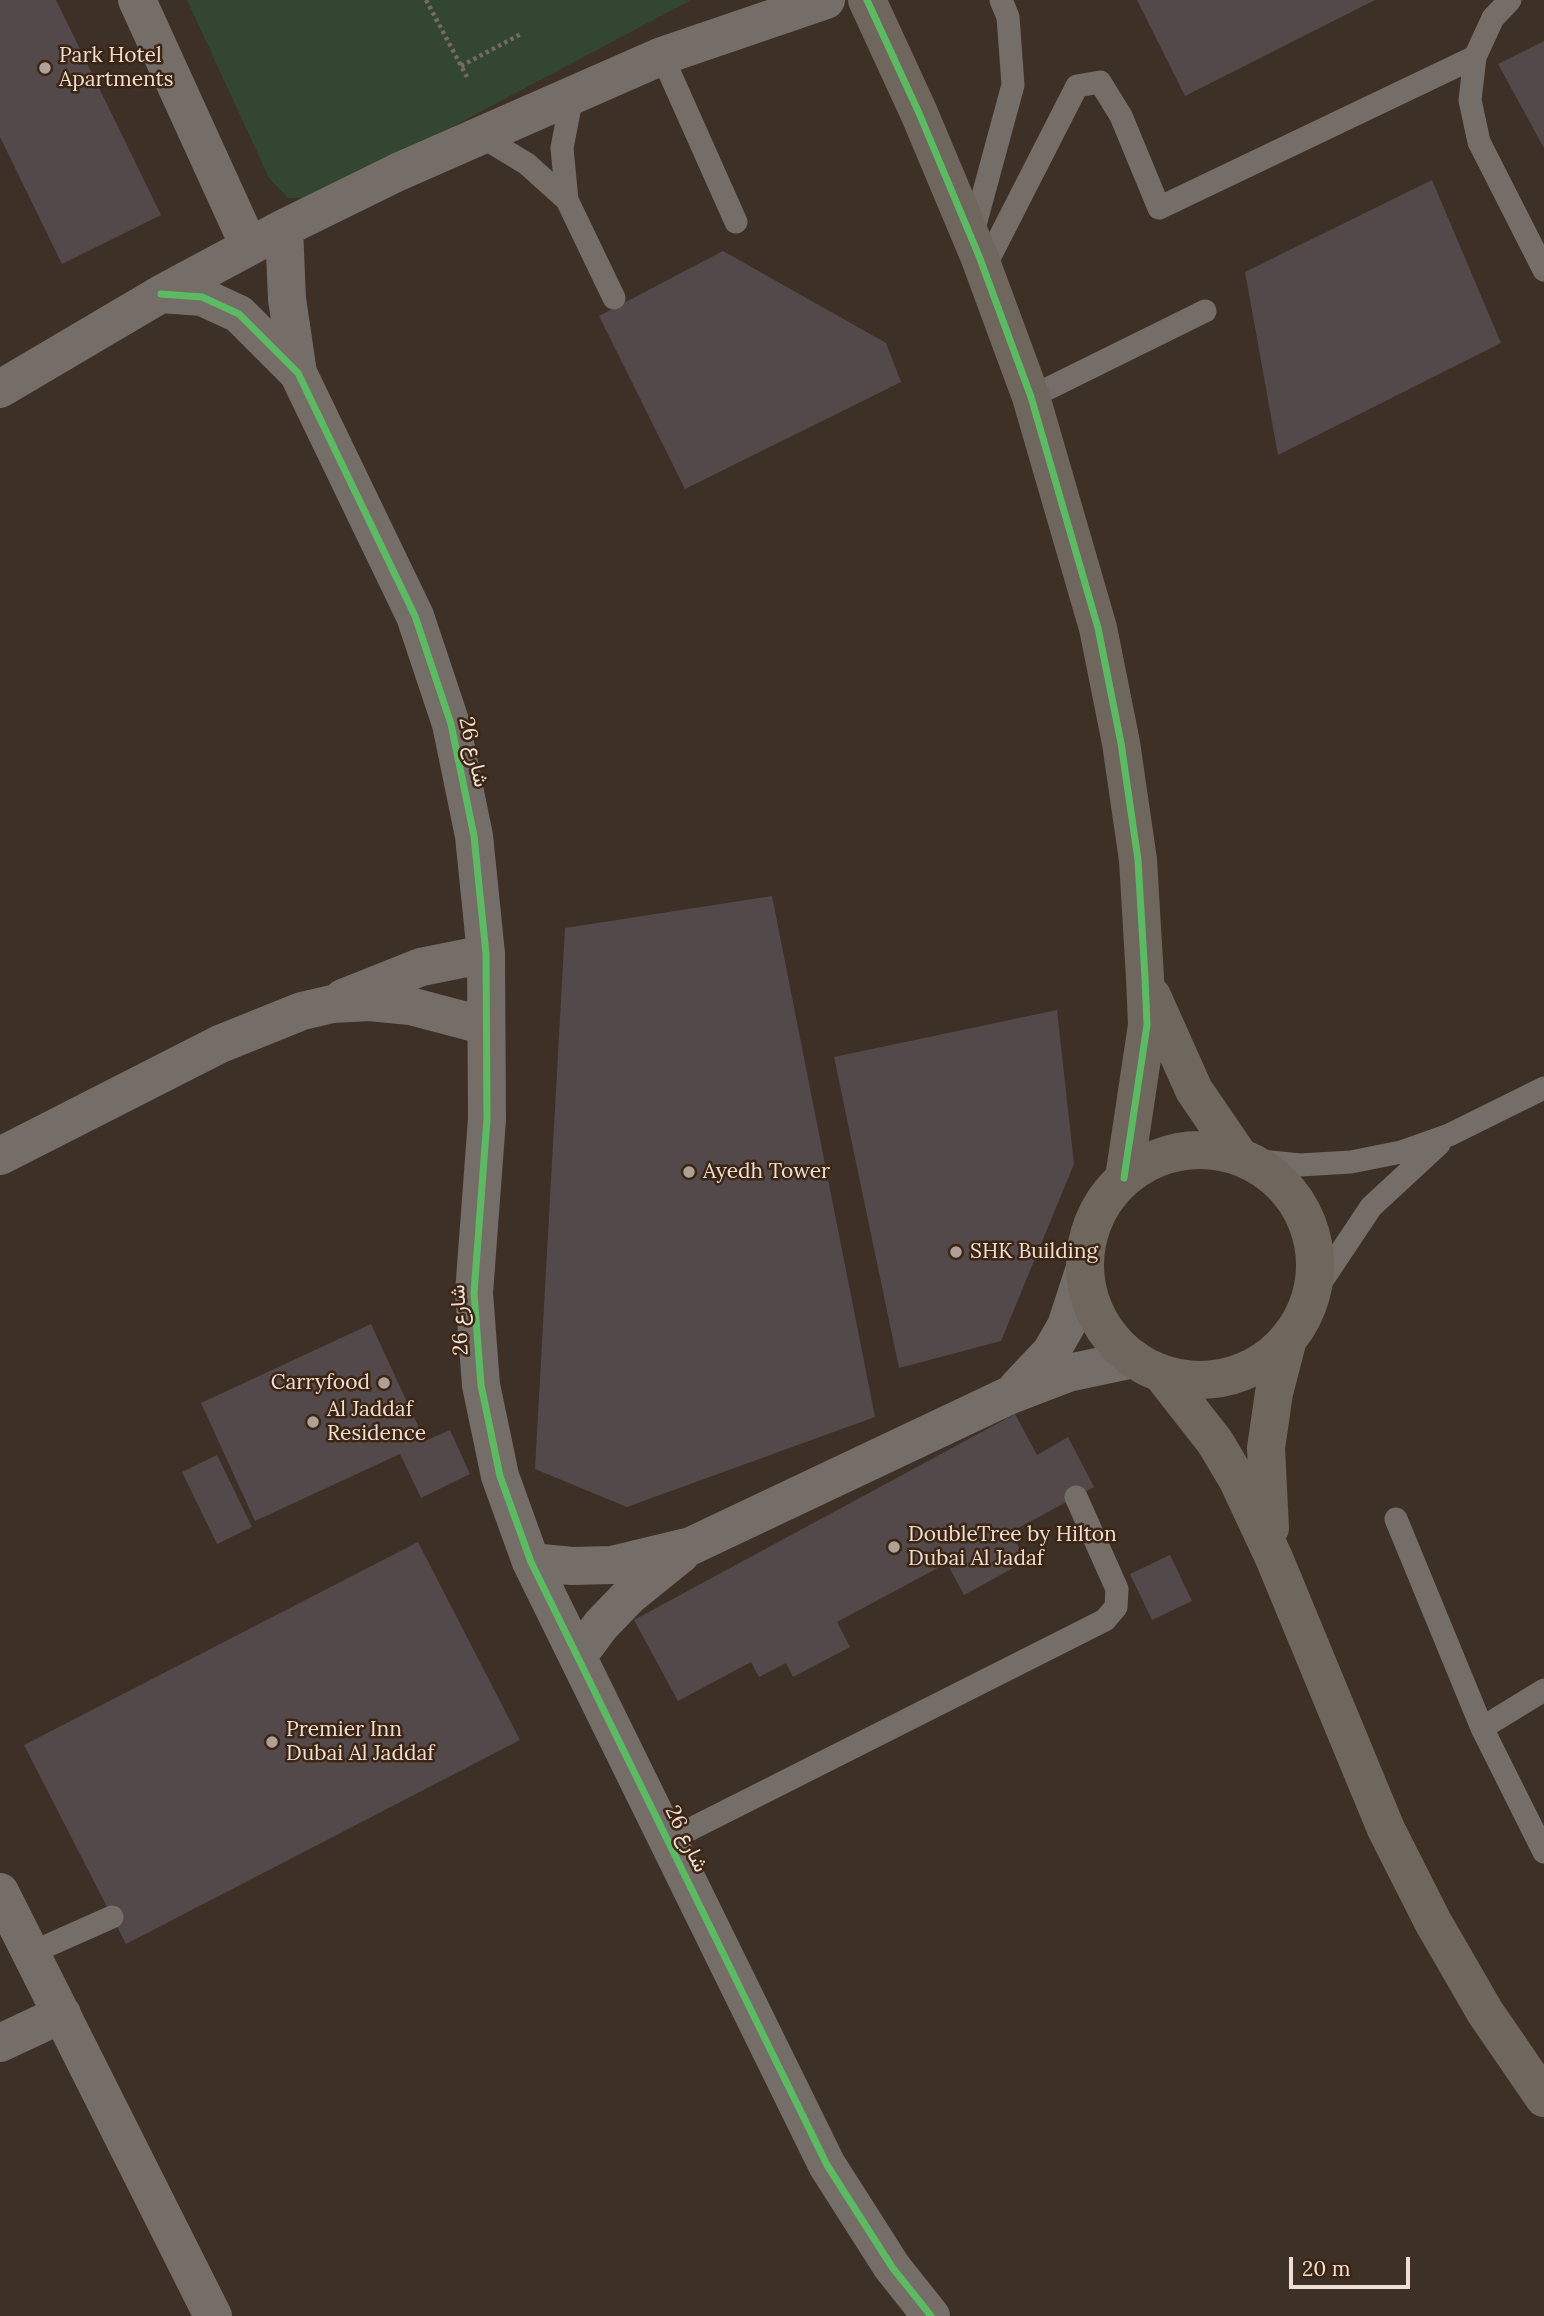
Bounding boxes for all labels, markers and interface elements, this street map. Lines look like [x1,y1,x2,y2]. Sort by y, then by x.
place label: Park Hotel Apartments [59,43,173,93]
marker: Park Hotel Apartments [37,60,53,76]
street label: شارع 26 [453,714,493,790]
place label: Ayedh Tower [703,1159,830,1185]
marker: Ayedh Tower [681,1164,697,1180]
place label: SHK Building [970,1239,1098,1265]
marker: SHK Building [948,1244,964,1260]
street label: شارع 26 [446,1284,474,1356]
place label: Carryfood [271,1370,370,1396]
marker: Carryfood [376,1375,392,1391]
place label: Al Jaddaf Residence [327,1397,426,1447]
marker: Al Jaddaf Residence [305,1414,321,1430]
place label: DoubleTree by Hilton Dubai Al Jadaf [908,1522,1117,1572]
marker: DoubleTree by Hilton Dubai Al Jadaf [886,1539,902,1555]
place label: Premier Inn Dubai Al Jaddaf [286,1717,434,1767]
marker: Premier Inn Dubai Al Jaddaf [264,1734,280,1750]
street label: شارع 26 [659,1801,713,1877]
scale bar [1292,2242,1413,2286]
text: 20 m [1302,2255,1351,2282]

